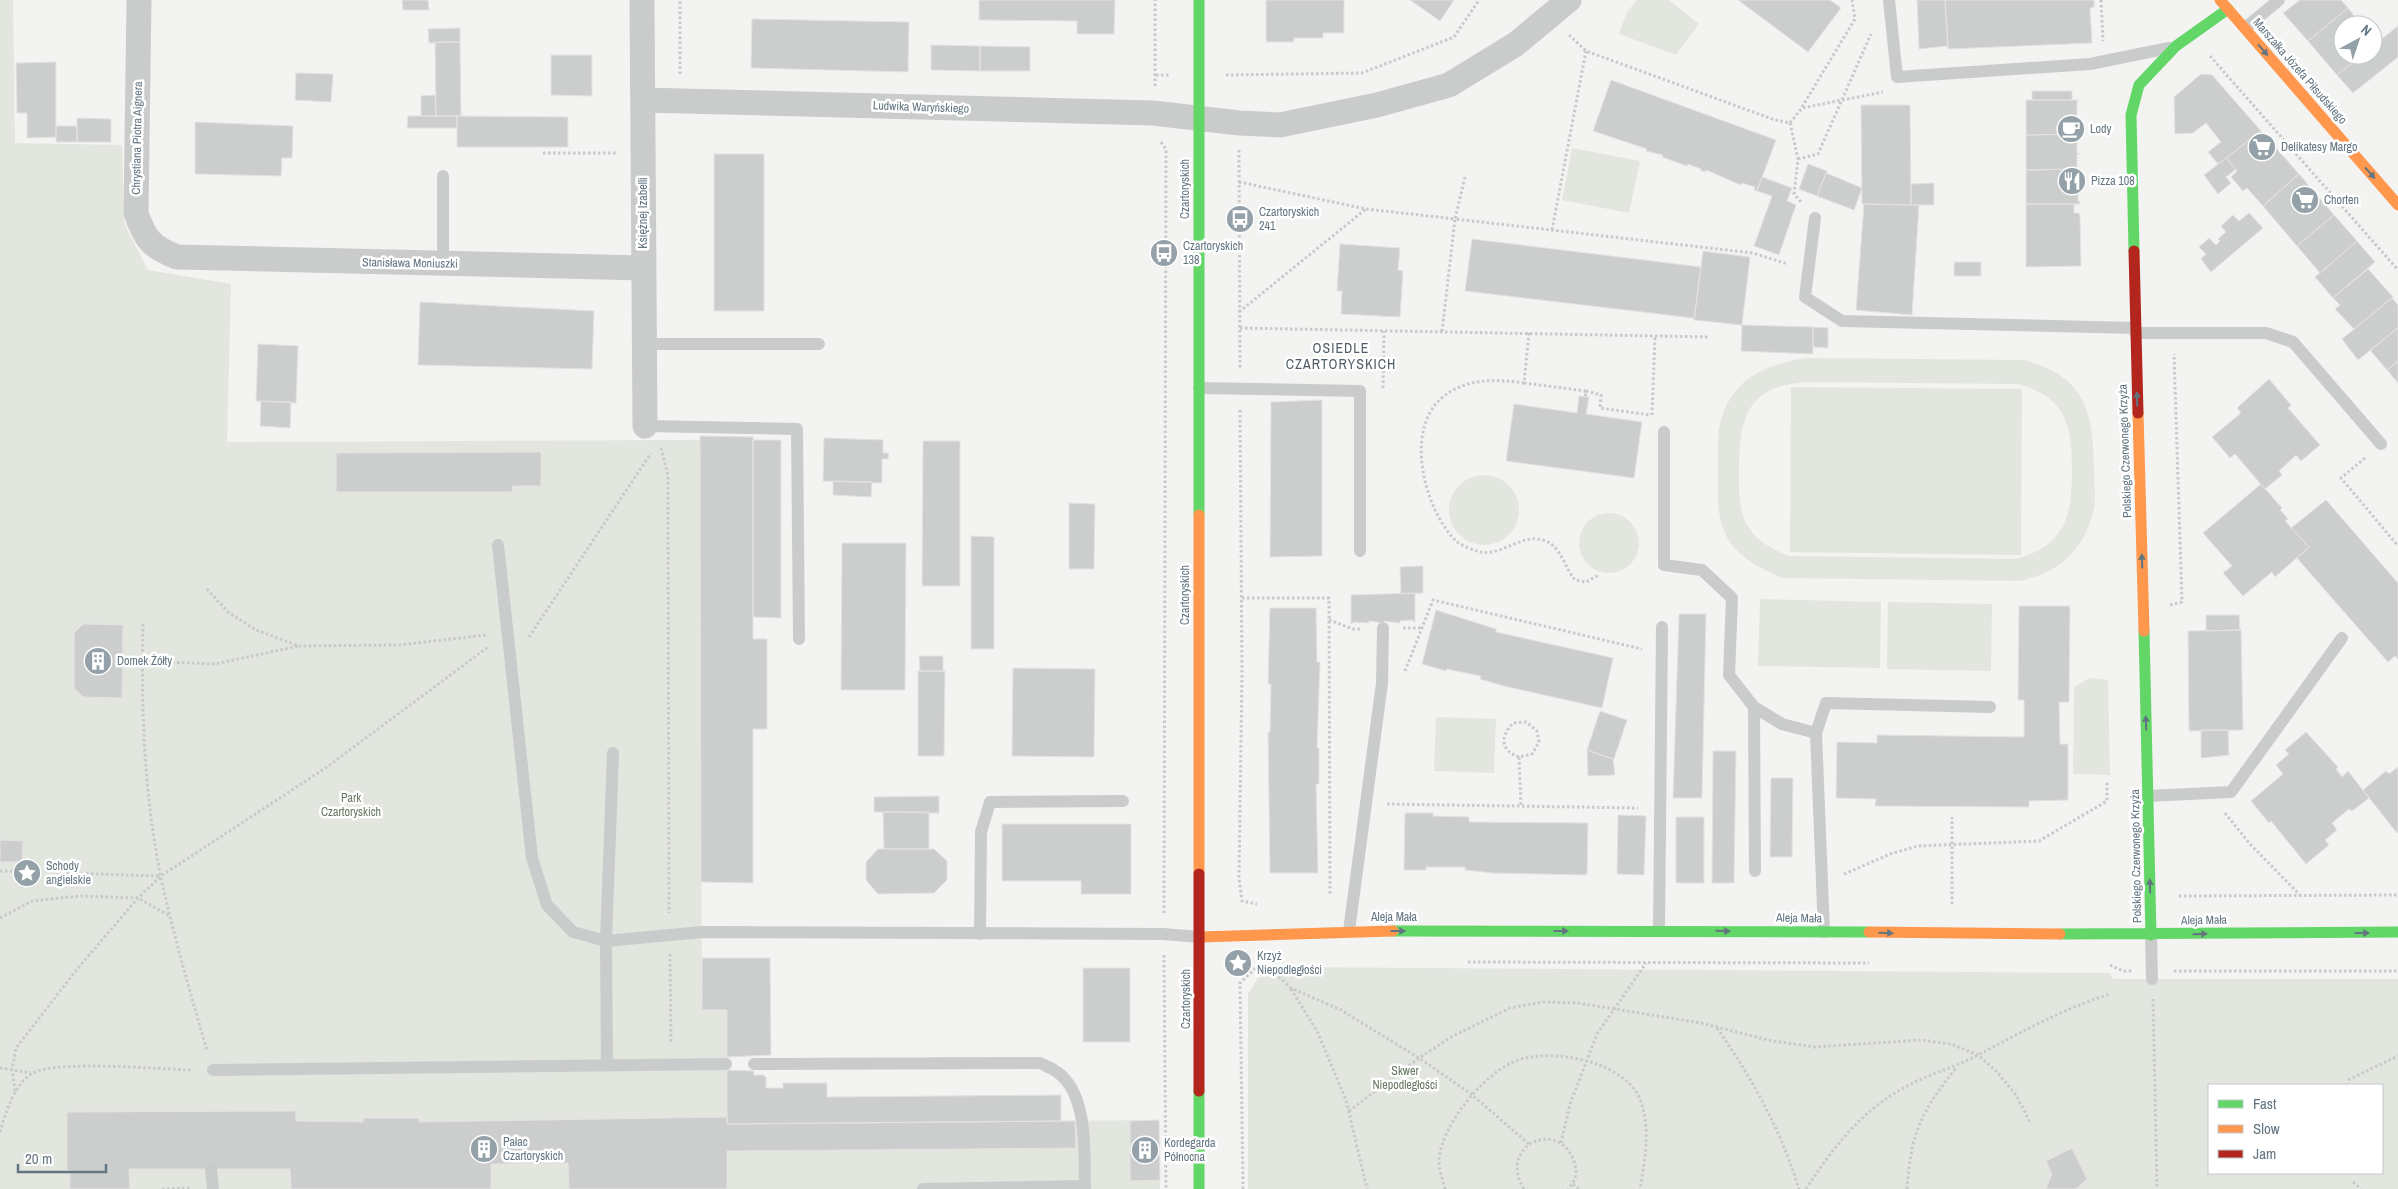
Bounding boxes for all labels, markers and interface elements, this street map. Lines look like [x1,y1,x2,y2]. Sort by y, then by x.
street label: Marszałka Józefa Piłsudskiego [2249,15,2351,127]
north arrow [2333,15,2383,65]
text: N [2357,20,2375,40]
one-way arrow [2258,43,2269,56]
street label: Chrystiana Piotra Aignera [128,81,146,195]
street label: Ludwika Waryńskiego [873,97,969,117]
cafe icon: Lody [2056,114,2086,144]
place label: Lody [2090,121,2111,137]
supermarket icon: Delikatesy Margo [2247,132,2277,162]
place label: Delikatesy Margo [2281,139,2358,155]
street label: Czartoryskich [1177,159,1193,219]
restaurant icon: Pizza 108 [2057,166,2087,196]
one-way arrow [2364,166,2376,178]
place label: Pizza 108 [2091,173,2135,189]
street label: Księżnej Izabelli [635,177,651,249]
supermarket icon: Chorten [2290,185,2320,215]
place label: Chorten [2324,192,2359,208]
bus stop icon: Czartoryskich 241 [1225,204,1255,234]
place label: Czartoryskich 241 [1259,204,1319,234]
bus stop icon: Czartoryskich 138 [1149,238,1179,268]
place label: Czartoryskich 138 [1183,238,1243,268]
street label: Stanisława Moniuszki [362,254,458,272]
district label: OSIEDLE CZARTORYSKICH [1286,339,1396,373]
street label: Polskiego Czerwonego Krzyża [2115,383,2135,518]
one-way arrow [2133,390,2141,406]
one-way arrow [2137,553,2145,569]
street label: Czartoryskich [1177,565,1193,625]
building icon: Domek Żółty [83,646,113,676]
place label: Domek Żółty [117,653,172,669]
one-way arrow [2142,715,2150,731]
street label: Polskiego Czerwonego Krzyża [2127,788,2145,923]
park label: Park Czartoryskich [321,790,381,820]
place icon: Schody angielskie [12,858,42,888]
place label: Schody angielskie [46,858,91,888]
one-way arrow [2146,878,2154,894]
street label: Aleja Mała [1370,909,1417,925]
street label: Aleja Mała [1775,910,1823,926]
street label: Aleja Mała [2180,912,2228,928]
one-way arrow [1553,926,1569,934]
one-way arrow [1390,927,1406,935]
one-way arrow [1715,927,1731,935]
one-way arrow [1878,929,1894,937]
one-way arrow [2355,929,2371,937]
one-way arrow [2192,930,2208,938]
place icon: Krzyż Niepodległości [1223,948,1253,978]
place label: Krzyż Niepodległości [1257,948,1322,978]
street label: Czartoryskich [1178,969,1194,1029]
park label: Skwer Niepodległości [1372,1063,1438,1093]
legend [2208,1084,2383,1174]
text: Fast [2253,1093,2277,1114]
text: Slow [2253,1118,2280,1139]
building icon: Pałac Czartoryskich [469,1134,499,1164]
place label: Pałac Czartoryskich [503,1134,563,1164]
building icon: Kordegarda Północna [1130,1135,1160,1165]
place label: Kordegarda Północna [1164,1135,1216,1165]
scale bar [18,1142,105,1174]
text: Jam [2253,1143,2276,1164]
text: 20 m [25,1148,52,1169]

